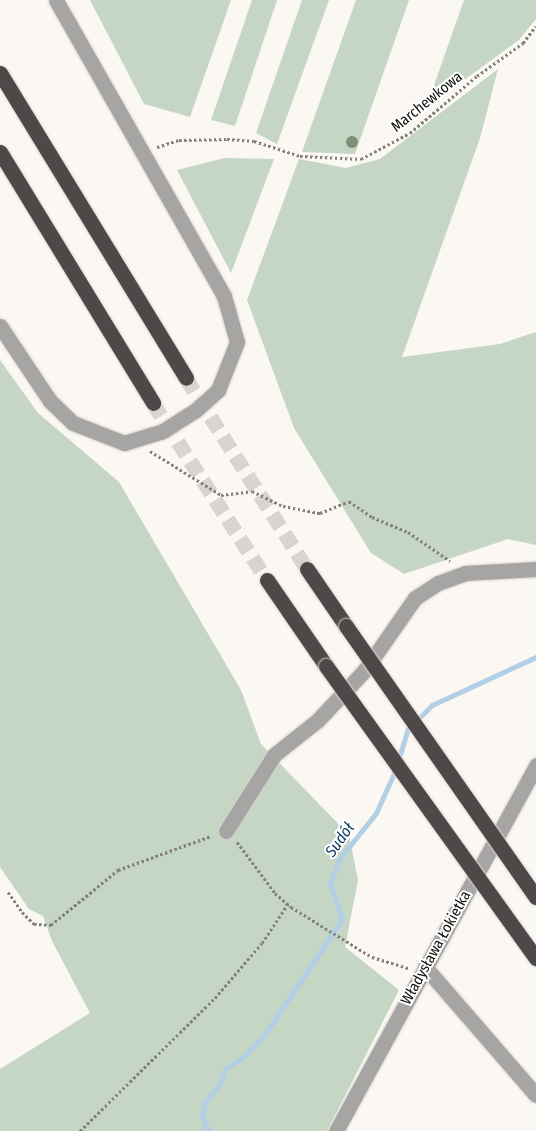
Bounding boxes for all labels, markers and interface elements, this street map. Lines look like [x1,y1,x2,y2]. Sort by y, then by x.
street label: Marchewkowa [388,68,466,136]
water label: Sudół [321,819,359,861]
street label: Władysława Łokietka [397,888,475,1008]

